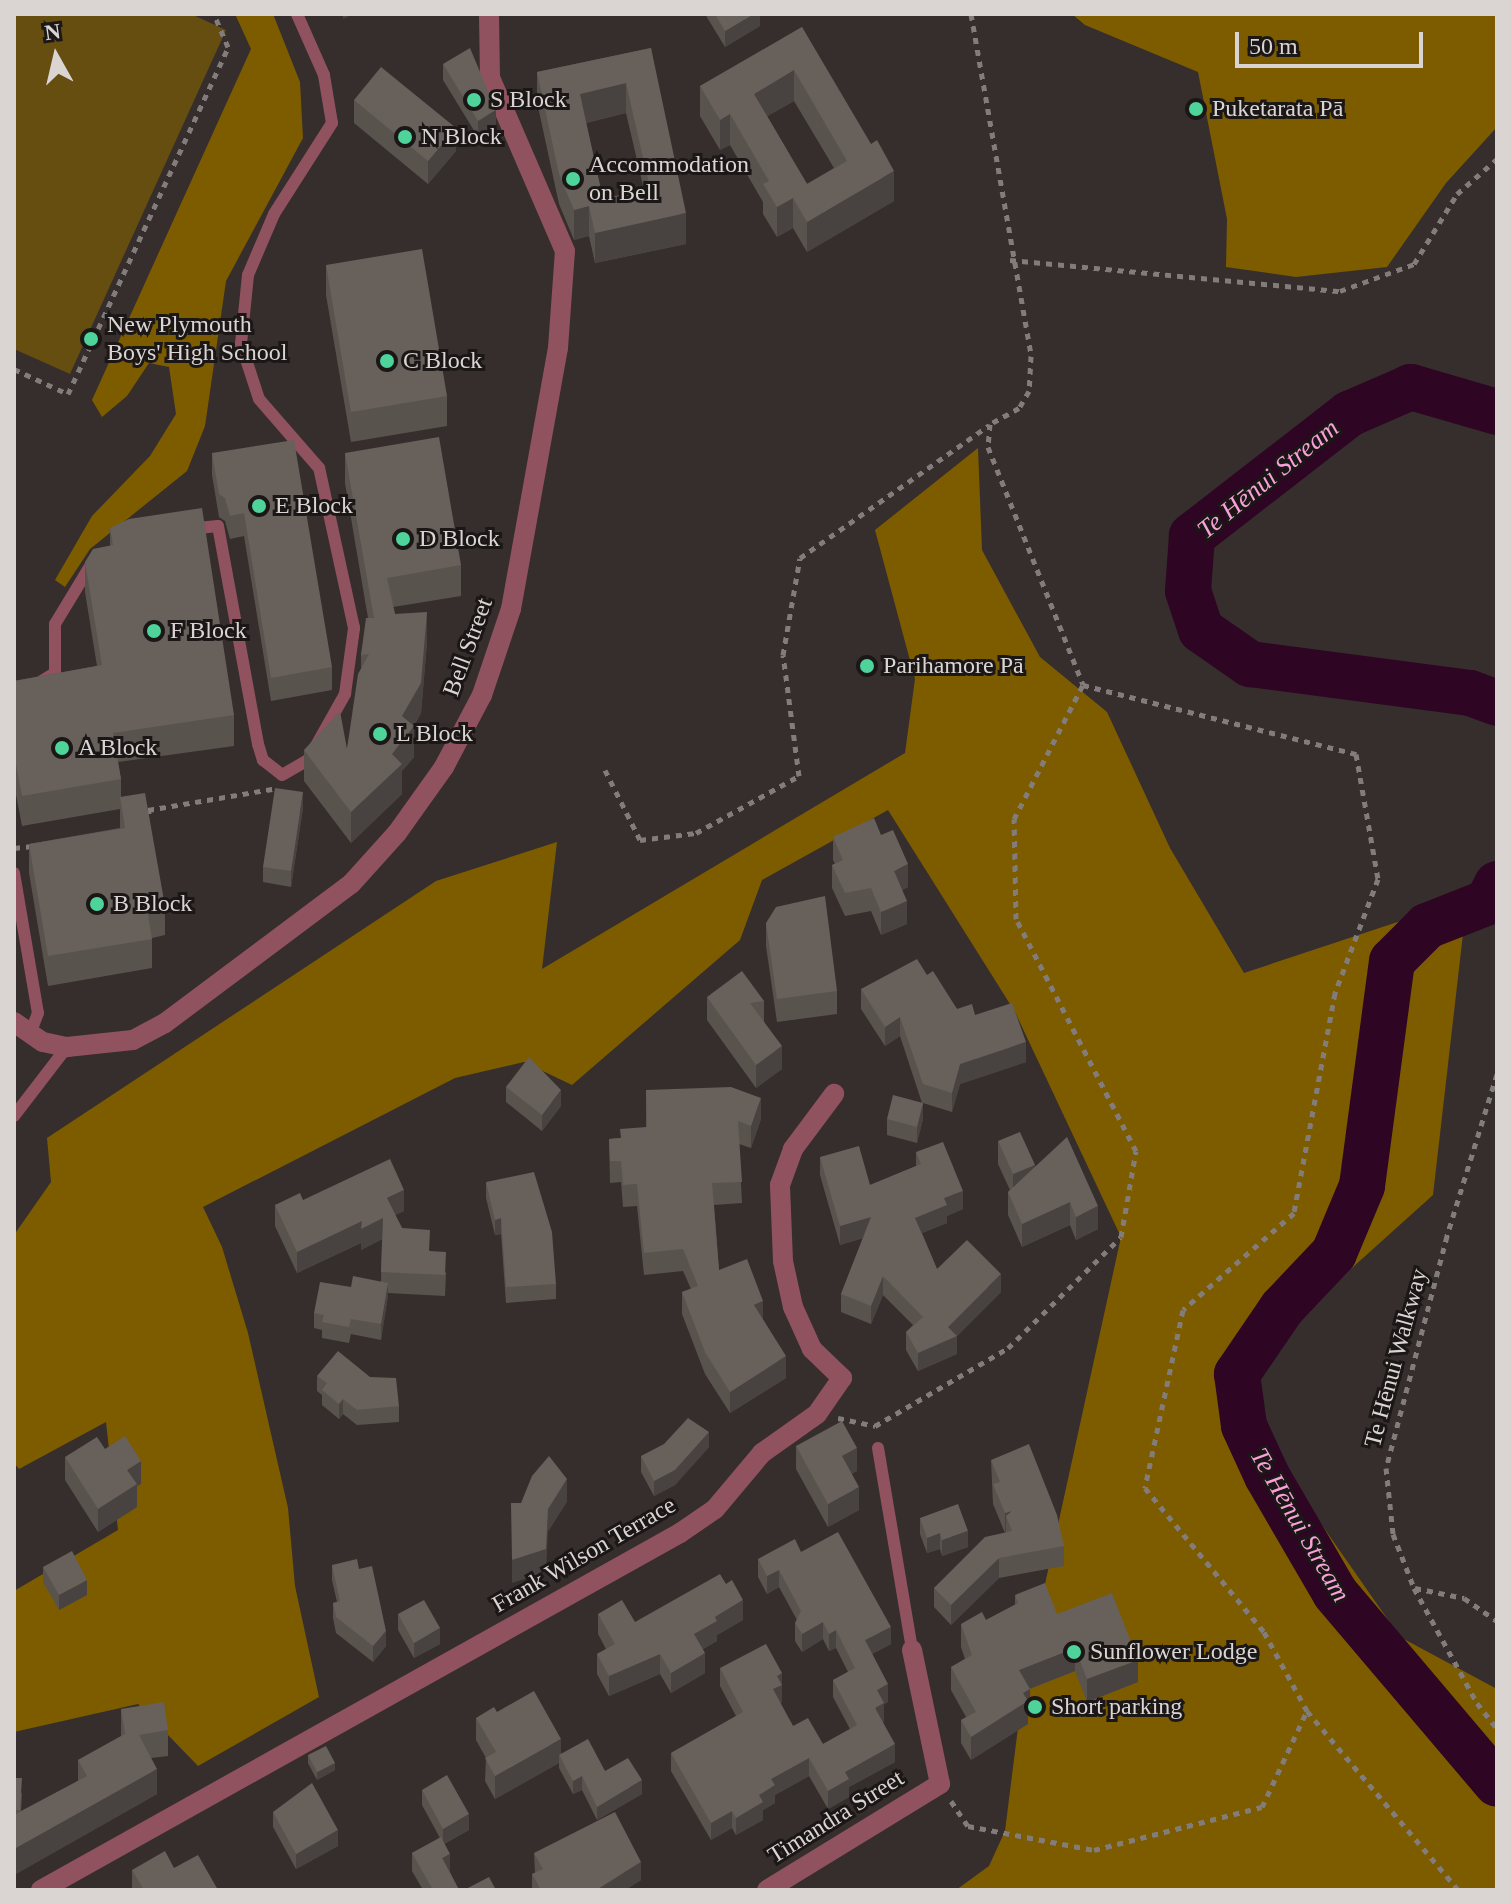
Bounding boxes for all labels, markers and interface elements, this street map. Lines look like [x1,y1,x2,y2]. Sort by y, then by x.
north arrow [16,16,96,96]
scale bar [1239,16,1427,66]
text: N [43,18,62,45]
text: 50 m [1249,33,1298,59]
place label: S Block [490,86,567,114]
marker: S Block [465,91,483,109]
place label: Puketarata Pā [1212,95,1343,123]
marker: Puketarata Pā [1187,100,1205,118]
place label: N Block [421,123,502,151]
marker: N Block [396,128,414,146]
place label: Accommodation on Bell [589,151,749,207]
marker: Accommodation on Bell [564,170,582,188]
place label: New Plymouth Boys' High School [107,311,287,367]
marker: New Plymouth Boys' High School [82,330,100,348]
place label: C Block [403,347,482,375]
marker: C Block [378,352,396,370]
water label: Te Hēnui Stream [1191,412,1345,546]
place label: E Block [275,492,353,520]
marker: E Block [250,497,268,515]
place label: D Block [419,525,500,553]
marker: D Block [394,530,412,548]
street label: Bell Street [437,594,499,700]
place label: F Block [170,617,247,645]
marker: F Block [145,622,163,640]
place label: Parihamore Pā [883,652,1024,680]
marker: Parihamore Pā [858,657,876,675]
place label: L Block [396,720,474,748]
marker: L Block [371,725,389,743]
place label: A Block [78,734,159,762]
marker: A Block [53,739,71,757]
place label: B Block [113,890,192,918]
marker: B Block [88,895,106,913]
street label: Te Hēnui Walkway [1358,1265,1434,1451]
water label: Te Hēnui Stream [1243,1442,1357,1608]
street label: Frank Wilson Terrace [487,1491,681,1619]
place label: Sunflower Lodge [1090,1638,1257,1666]
marker: Sunflower Lodge [1065,1643,1083,1661]
place label: Short parking [1051,1693,1182,1721]
marker: Short parking [1026,1698,1044,1716]
street label: Timandra Street [763,1764,909,1870]

